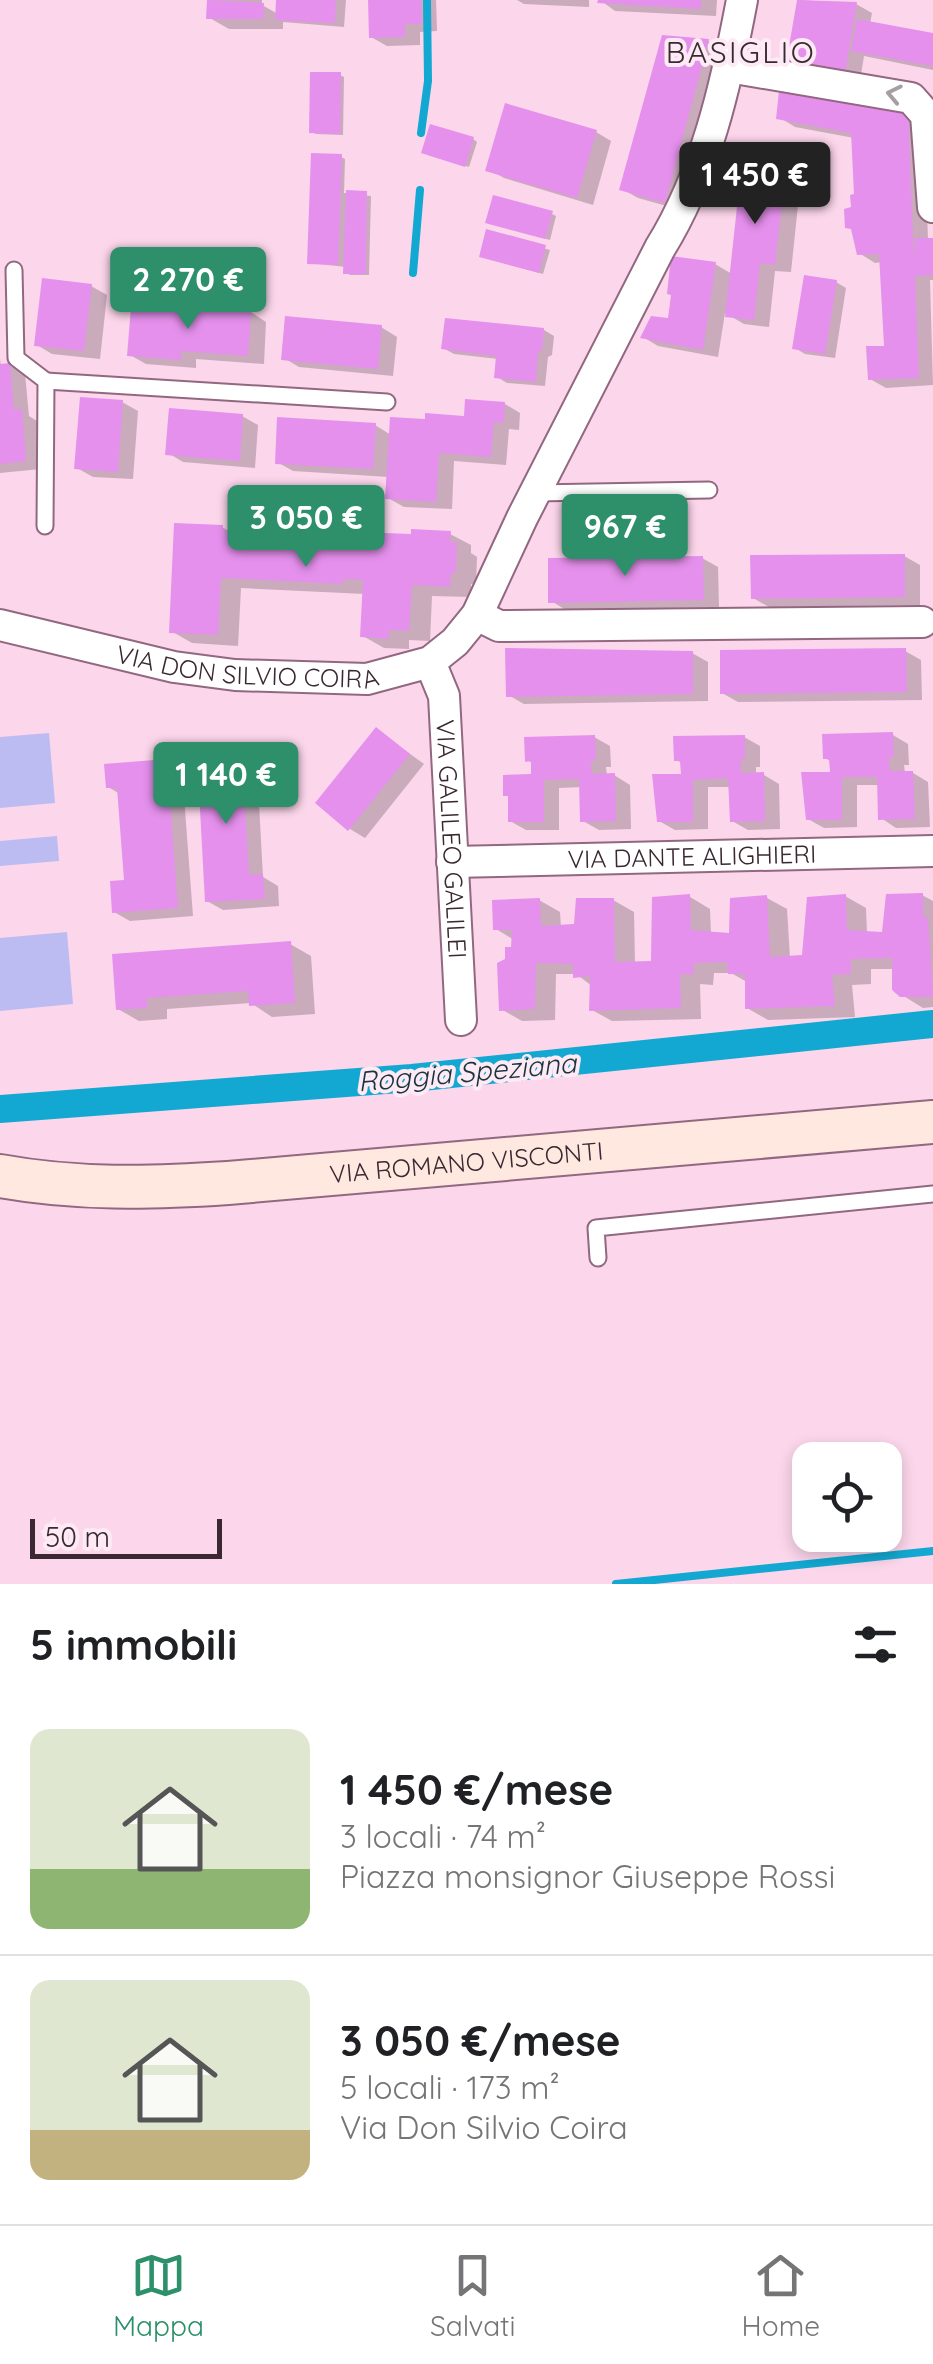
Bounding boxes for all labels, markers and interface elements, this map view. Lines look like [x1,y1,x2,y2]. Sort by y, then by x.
district label: BASIGLIO [666,33,816,71]
one-way arrow [886,85,903,106]
pin: 1 450 € [663,142,847,227]
text: 1 450 € [701,154,809,194]
pin: 2 270 € [96,247,280,332]
text: 2 270 € [132,259,244,299]
pin: 3 050 € [214,485,398,570]
pin: 967 € [555,494,695,579]
text: 3 050 € [250,497,362,537]
text: 967 € [584,506,666,546]
street label: VIA DON SILVIO COIRA [113,638,382,695]
street label: VIA GALILEO GALILEI [430,719,474,959]
pin: 1 140 € [134,742,318,827]
text: 1 140 € [175,754,277,794]
street label: VIA DANTE ALIGHIERI [567,838,817,874]
water label: Roggia Speziana [356,1044,580,1098]
street label: VIA ROMANO VISCONTI [328,1135,605,1189]
map controls [792,1442,902,1552]
button: locate [792,1442,902,1552]
scale bar [30,1514,222,1558]
text: 50 m [45,1519,110,1554]
icon: filters [848,1617,903,1672]
text: 5 immobili [30,1618,237,1671]
text: 1 450 €/mese [340,1763,613,1816]
icon: home [110,1769,230,1889]
text: 3 locali · 74 m² [340,1816,546,1856]
text: Piazza monsignor Giuseppe Rossi [340,1856,835,1896]
text: 3 050 €/mese [340,2014,621,2067]
icon: home [110,2020,230,2140]
text: 5 locali · 173 m² [340,2067,560,2107]
text: Via Don Silvio Coira [340,2107,628,2147]
tab: Mappa [113,2248,204,2343]
tab: Salvati [430,2248,516,2343]
tab: Home [742,2248,820,2343]

